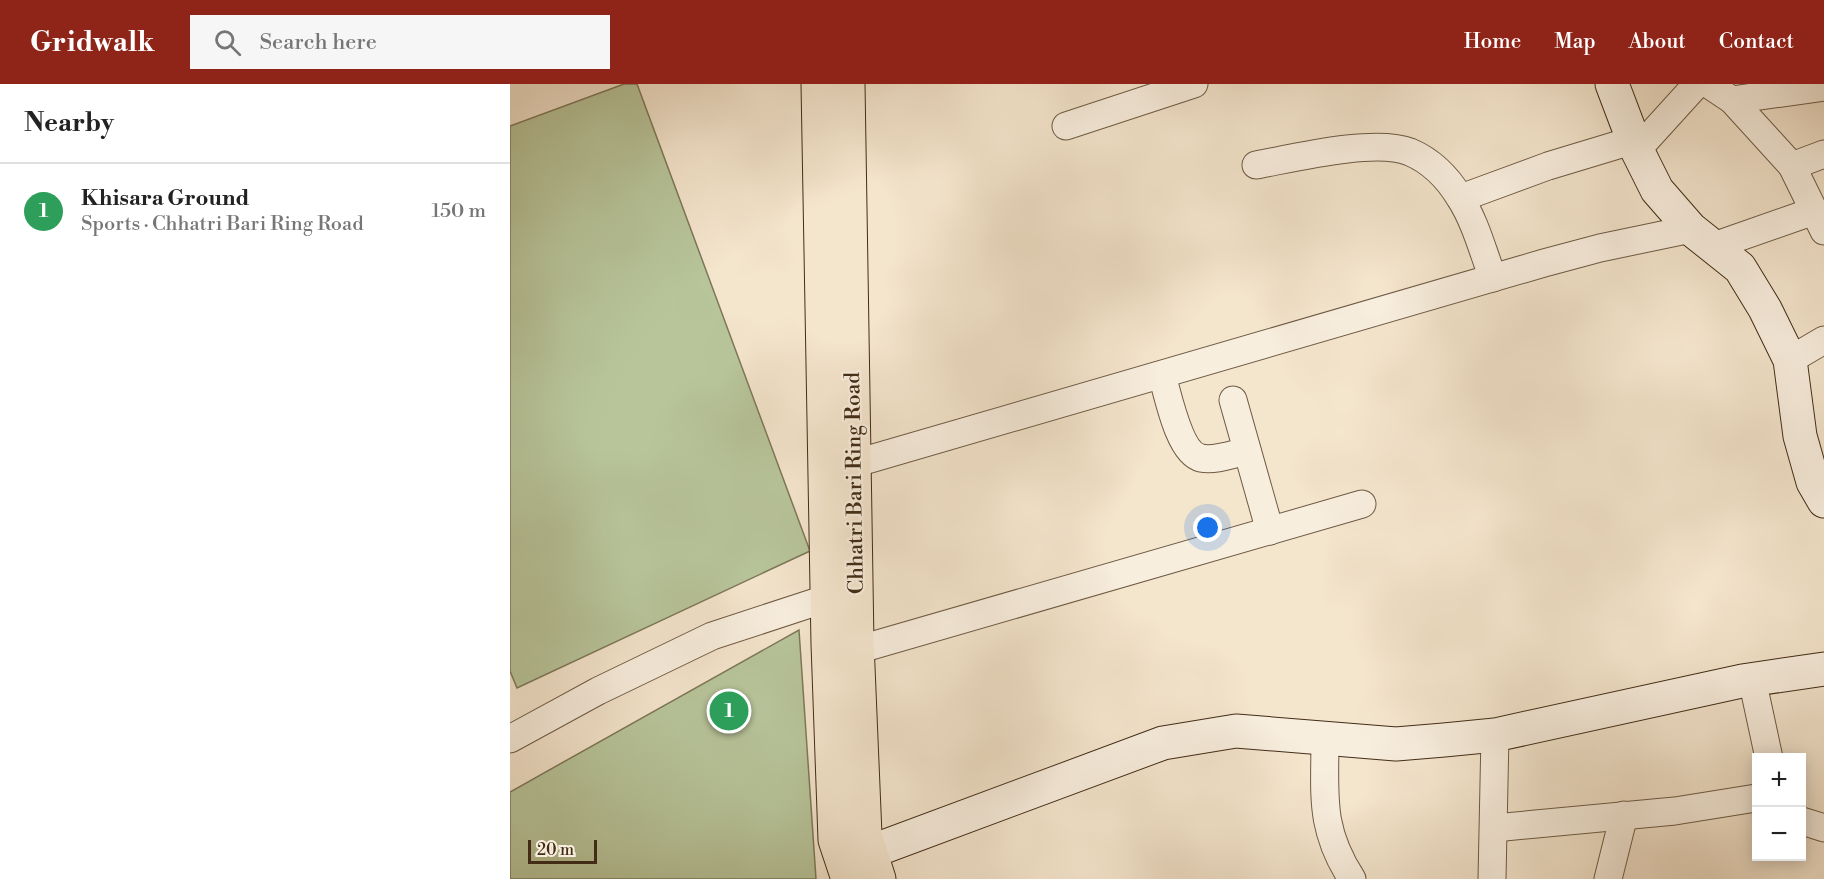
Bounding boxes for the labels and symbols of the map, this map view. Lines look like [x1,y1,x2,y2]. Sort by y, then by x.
street label: Chhatri Bari Ring Road [840,372,870,594]
your location [1193,513,1222,542]
pin: 1 [710,688,748,734]
scale bar [528,837,597,864]

